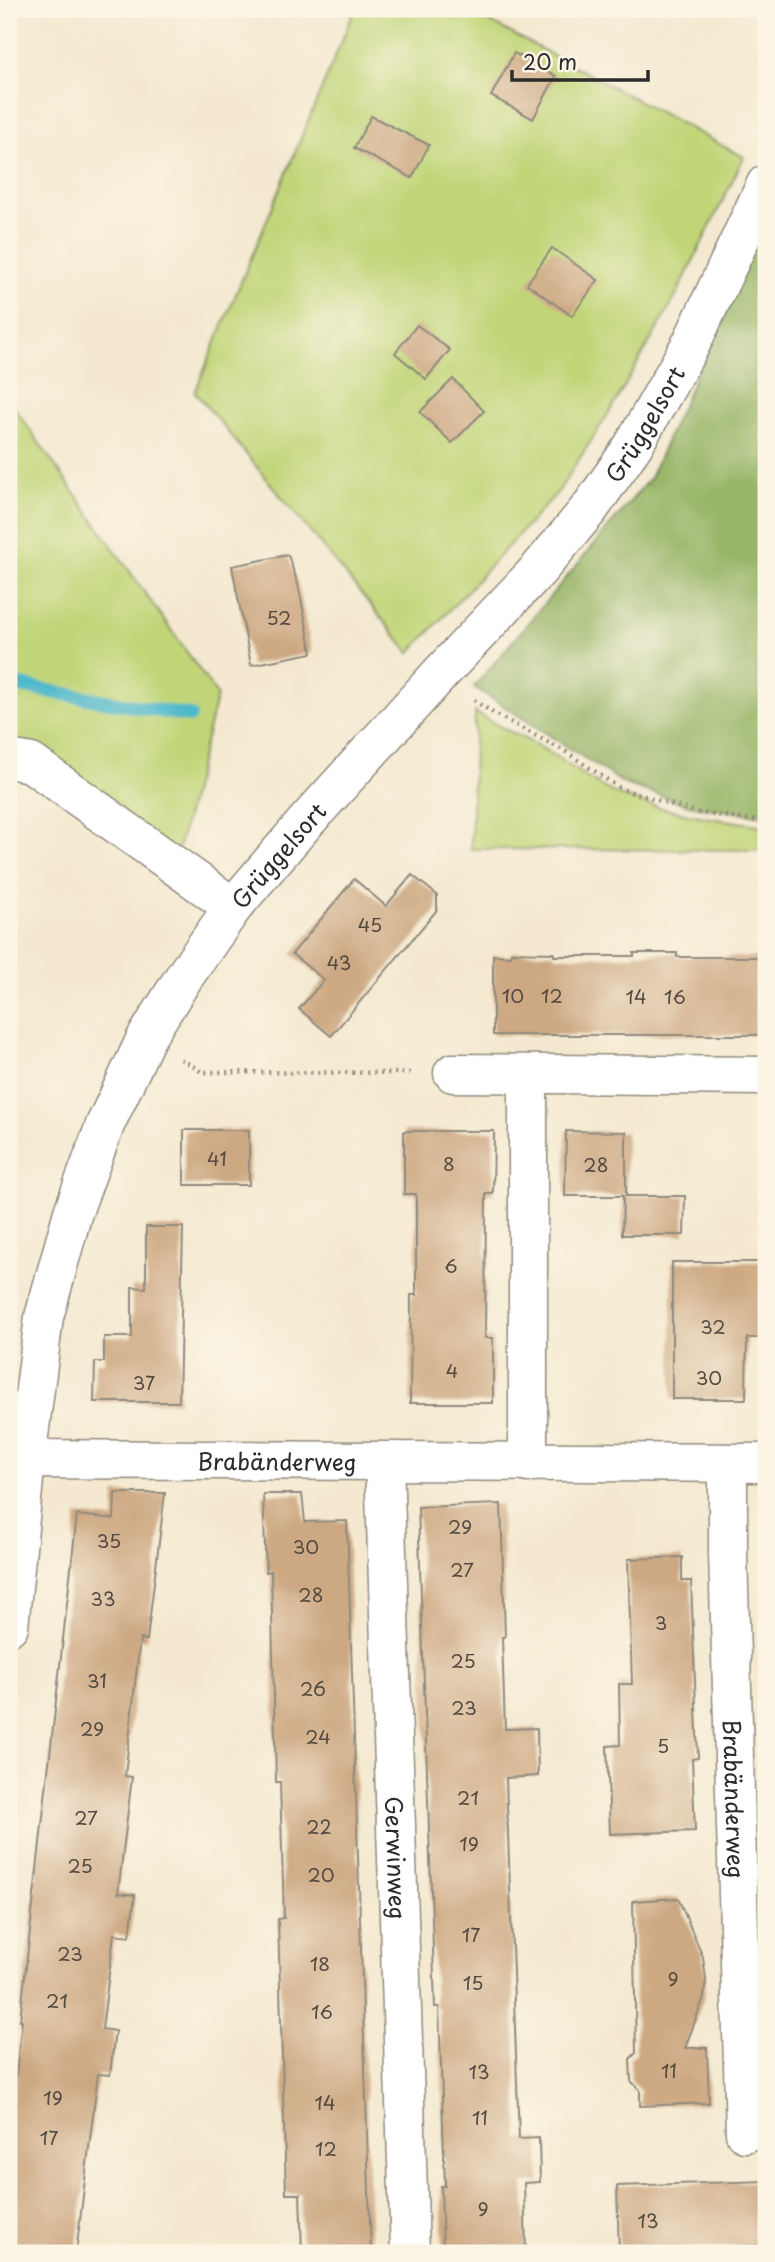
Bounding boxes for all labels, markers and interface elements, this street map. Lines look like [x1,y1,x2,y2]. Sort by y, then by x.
scale bar [512,38,649,82]
text: 20 m [523,45,577,77]
street label: Grüggelsort [596,359,693,489]
house number: 52 [266,603,292,631]
street label: Grüggelsort [222,794,334,916]
house number: 45 [358,910,382,938]
house number: 43 [327,948,351,976]
house number: 10 [502,981,524,1009]
house number: 12 [541,981,563,1009]
house number: 14 [625,982,647,1010]
house number: 16 [664,982,686,1010]
house number: 41 [207,1144,227,1172]
house number: 8 [443,1149,455,1177]
house number: 28 [583,1150,609,1178]
house number: 6 [444,1251,458,1279]
house number: 32 [700,1312,726,1340]
house number: 4 [446,1356,458,1384]
house number: 30 [696,1363,722,1391]
house number: 37 [133,1368,155,1396]
street label: Brabänderweg [197,1442,357,1478]
house number: 29 [448,1512,472,1540]
house number: 35 [97,1526,121,1554]
house number: 30 [293,1532,319,1560]
house number: 27 [450,1555,474,1583]
house number: 28 [298,1580,324,1608]
house number: 33 [91,1584,115,1612]
house number: 3 [655,1608,667,1636]
house number: 25 [450,1646,476,1674]
house number: 31 [87,1666,107,1694]
house number: 26 [300,1674,326,1702]
house number: 23 [451,1693,477,1721]
house number: 29 [80,1714,104,1742]
street label: Brabänderweg [715,1719,755,1879]
house number: 24 [305,1722,331,1750]
house number: 5 [657,1731,669,1759]
house number: 21 [457,1783,479,1811]
street label: Gerwinweg [377,1795,417,1920]
house number: 27 [74,1803,98,1831]
house number: 22 [306,1812,332,1840]
house number: 19 [459,1829,479,1857]
house number: 25 [67,1851,93,1879]
house number: 20 [307,1860,335,1888]
house number: 17 [462,1920,480,1948]
house number: 23 [57,1939,83,1967]
house number: 18 [310,1949,330,1977]
house number: 9 [667,1964,679,1992]
house number: 15 [463,1968,483,1996]
house number: 21 [46,1986,68,2014]
house number: 16 [311,1997,333,2025]
house number: 11 [661,2056,677,2084]
house number: 13 [468,2057,490,2085]
house number: 19 [43,2083,63,2111]
house number: 14 [314,2088,336,2116]
house number: 11 [472,2103,488,2131]
house number: 17 [40,2123,58,2151]
house number: 12 [315,2134,337,2162]
house number: 9 [477,2194,489,2222]
house number: 13 [637,2206,659,2234]

